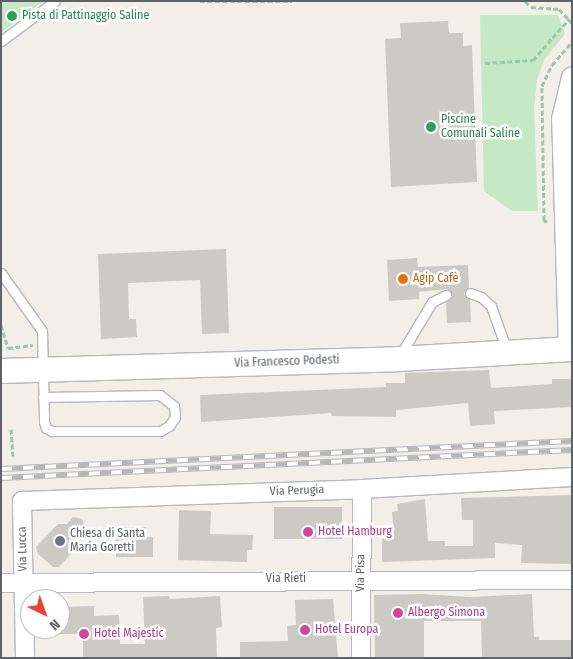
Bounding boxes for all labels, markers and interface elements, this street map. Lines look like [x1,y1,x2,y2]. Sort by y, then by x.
place label: Pista di Pattinaggio Saline [22,9,149,23]
marker: Pista di Pattinaggio Saline [6,10,18,22]
place label: Piscine Comunali Saline [441,113,520,141]
marker: Piscine Comunali Saline [425,121,437,133]
place label: Agip Cafè [413,272,459,286]
marker: Agip Cafè [397,273,409,285]
street label: Via Francesco Podesti [234,353,340,371]
street label: Via Perugia [269,483,325,499]
place label: Hotel Hamburg [318,525,392,539]
street label: Via Lucca [15,526,31,572]
marker: Hotel Hamburg [302,526,314,538]
place label: Chiesa di Santa Maria Goretti [70,527,145,555]
marker: Chiesa di Santa Maria Goretti [54,535,66,547]
street label: Via Pisa [353,554,369,592]
street label: Via Rieti [266,572,306,586]
north arrow [20,589,70,639]
place label: Albergo Simona [408,606,485,620]
marker: Albergo Simona [392,607,404,619]
text: N [46,616,64,634]
place label: Hotel Europa [315,623,378,637]
marker: Hotel Europa [299,624,311,636]
place label: Hotel Majestic [94,627,164,641]
marker: Hotel Majestic [78,628,90,640]

